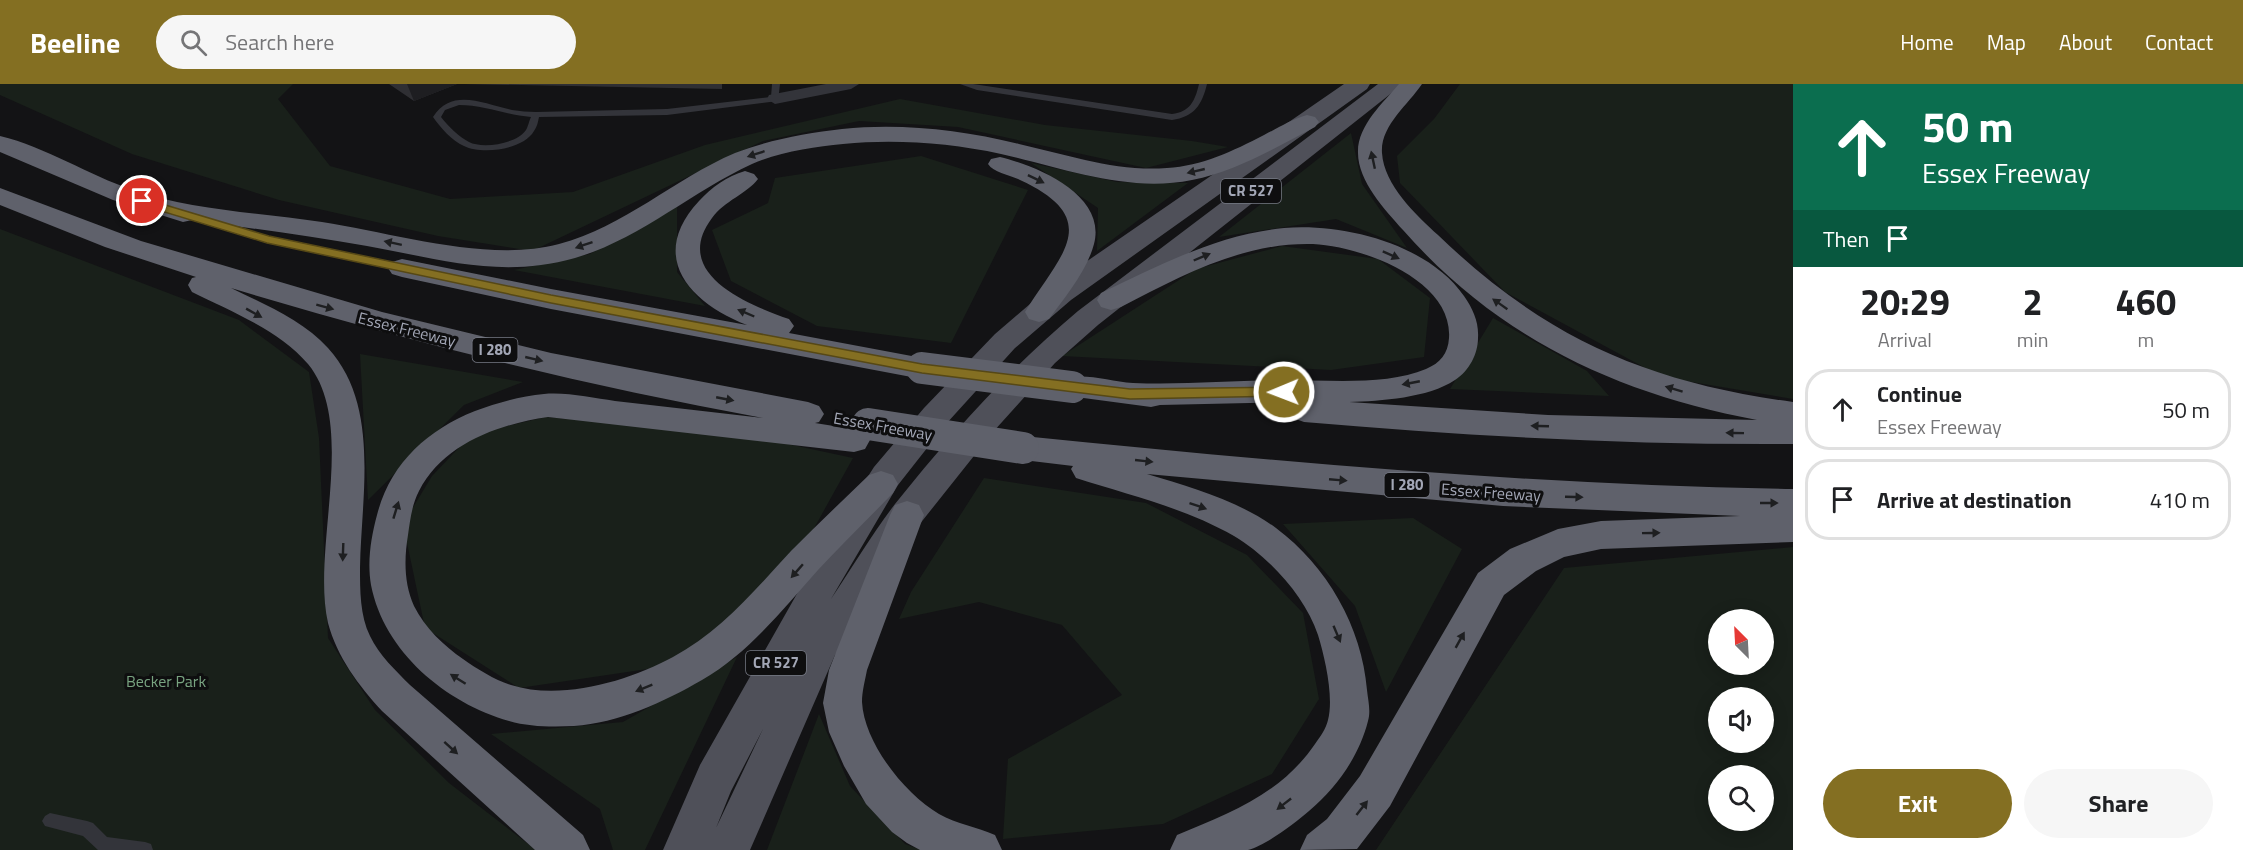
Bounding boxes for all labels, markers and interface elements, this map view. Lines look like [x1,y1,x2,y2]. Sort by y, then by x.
search box [156,15,576,69]
text: Beeline [30,21,120,64]
text: Search here [225,25,334,59]
icon: search [177,26,210,59]
text: Home [1900,26,1954,58]
text: Map [1987,26,2026,58]
text: About [2059,26,2112,58]
text: Contact [2145,26,2213,58]
text: 50 m [1922,94,2014,158]
icon: ahead [1823,108,1901,186]
one-way arrow [747,150,765,160]
one-way arrow [1367,151,1377,170]
text: Essex Freeway [1922,152,2090,193]
one-way arrow [1187,167,1205,177]
one-way arrow [1027,174,1044,183]
pin [116,175,167,226]
road number: CR 527 [1221,179,1281,203]
icon: arrive [125,184,158,217]
text: Then [1823,222,1869,256]
icon: arrive [1881,222,1914,255]
one-way arrow [383,238,402,247]
one-way arrow [575,241,593,251]
one-way arrow [1382,250,1400,260]
one-way arrow [1193,252,1211,262]
text: 20:29 [1860,274,1950,329]
text: 2 [2023,274,2043,329]
text: 460 [2116,274,2176,329]
one-way arrow [1493,298,1508,310]
one-way arrow [316,303,334,312]
street label: Essex Freeway [356,305,459,353]
one-way arrow [246,308,263,318]
one-way arrow [736,308,754,318]
text: Arrival [1878,324,1932,355]
text: min [2017,324,2049,355]
text: m [2137,324,2154,355]
road number: I 280 [472,338,518,362]
one-way arrow [525,355,544,364]
position arrow [1252,360,1316,424]
text: Continue [1877,377,1962,411]
one-way arrow [1401,379,1420,388]
one-way arrow [1665,384,1683,393]
icon: ahead [1826,393,1859,426]
text: 50 m [2162,393,2210,427]
one-way arrow [716,395,735,404]
street label: Essex Freeway [832,406,934,447]
text: Essex Freeway [1877,411,2002,442]
one-way arrow [1530,422,1549,431]
one-way arrow [1725,428,1744,438]
one-way arrow [1134,456,1153,466]
road number: I 280 [1384,473,1430,497]
one-way arrow [1329,475,1348,485]
street label: Essex Freeway [1440,477,1542,507]
icon: arrive [1826,483,1859,516]
text: Arrive at destination [1877,483,2072,517]
text: 410 m [2150,483,2210,517]
one-way arrow [1565,493,1584,502]
one-way arrow [1760,498,1779,508]
one-way arrow [392,501,401,519]
one-way arrow [1189,501,1207,511]
one-way arrow [1642,529,1661,538]
one-way arrow [338,542,347,561]
one-way arrow [790,563,803,579]
north arrow [1708,609,1774,675]
map controls [1708,609,1774,831]
one-way arrow [1332,626,1342,644]
one-way arrow [1455,631,1465,648]
road number: CR 527 [746,651,806,675]
park label: Becker Park [126,669,206,693]
one-way arrow [450,673,466,684]
one-way arrow [635,684,653,693]
button: sound [1708,687,1774,753]
one-way arrow [443,741,458,754]
button: search [1708,765,1774,831]
button: Exit [1823,769,2012,838]
button: Share [2024,769,2213,838]
one-way arrow [1277,798,1293,810]
one-way arrow [1355,800,1368,816]

